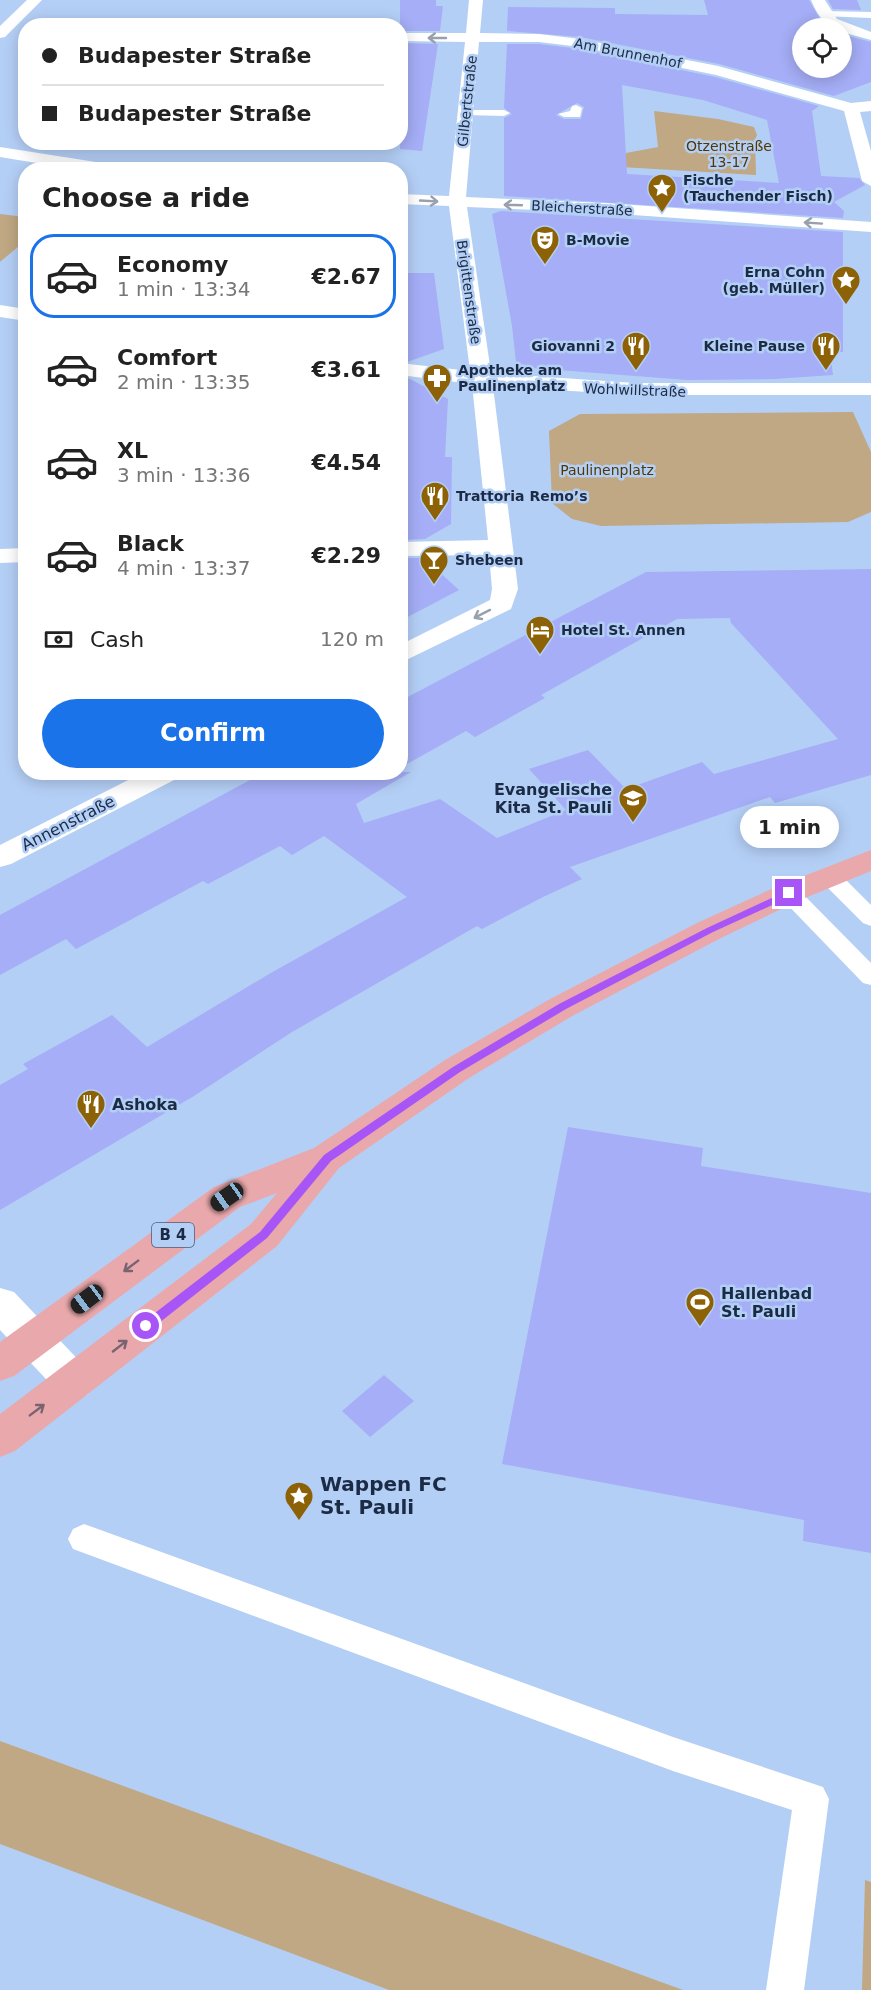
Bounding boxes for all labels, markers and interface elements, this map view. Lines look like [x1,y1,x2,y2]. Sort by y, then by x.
map controls [792,18,852,78]
button: locate [792,18,852,78]
one-way arrow [428,32,448,43]
street label: Am Brunnenhof [573,35,684,72]
text: Budapester Straße [78,43,312,68]
street label: Gilbertstraße [454,54,480,148]
text: Budapester Straße [78,101,312,126]
park label: Otzenstraße 13-17 [686,138,772,170]
place icon: Fische (Tauchender Fisch) [646,172,678,214]
place label: Fische (Tauchender Fisch) [683,172,833,204]
text: Choose a ride [42,182,250,213]
one-way arrow [418,195,438,206]
street label: Bleicherstraße [531,197,633,219]
one-way arrow [504,199,524,210]
one-way arrow [803,217,823,228]
theatre icon: B-Movie [529,224,561,266]
place label: B-Movie [566,232,629,248]
street label: Brigittenstraße [454,239,484,345]
icon: car [45,249,99,303]
text: Economy [117,252,228,277]
text: €2.67 [311,264,381,289]
place label: Erna Cohn (geb. Müller) [723,264,825,296]
place icon: Erna Cohn (geb. Müller) [830,264,862,306]
text: 1 min · 13:34 [117,277,251,301]
restaurant icon: Giovanni 2 [620,330,652,372]
restaurant icon: Kleine Pause [810,330,842,372]
place label: Giovanni 2 [531,338,615,354]
place label: Kleine Pause [704,338,805,354]
icon: car [45,342,99,396]
text: Comfort [117,345,217,370]
text: €3.61 [311,357,381,382]
pharmacy icon: Apotheke am Paulinenplatz [421,362,453,404]
place label: Apotheke am Paulinenplatz [458,362,565,394]
text: 2 min · 13:35 [117,370,251,394]
street label: Wohlwillstraße [584,380,686,400]
icon: car [45,435,99,489]
text: XL [117,438,148,463]
text: €4.54 [311,450,381,475]
park label: Paulinenplatz [560,462,654,478]
text: 3 min · 13:36 [117,463,251,487]
restaurant icon: Trattoria Remo’s [419,480,451,522]
place label: Trattoria Remo’s [456,488,588,504]
icon: car [45,528,99,582]
text: Black [117,531,184,556]
text: €2.29 [311,543,381,568]
bar icon: Shebeen [418,544,450,586]
place label: Shebeen [455,552,524,568]
text: 4 min · 13:37 [117,556,251,580]
one-way arrow [474,609,492,620]
hotel icon: Hotel St. Annen [524,614,556,656]
place label: Hotel St. Annen [561,622,685,638]
icon: cash [42,623,75,656]
text: Cash [90,627,144,652]
text: 120 m [320,627,384,651]
button: Confirm [42,699,384,768]
place label: Evangelische Kita St. Pauli [494,780,612,817]
school or university icon: Evangelische Kita St. Pauli [617,782,649,824]
street label: Annenstraße [18,791,118,855]
callout: 1 min [740,806,838,848]
text: 1 min [758,815,821,839]
route end [775,879,802,906]
restaurant icon: Ashoka [75,1088,107,1130]
place label: Ashoka [112,1095,178,1114]
car [207,1179,247,1215]
road number: B 4 [152,1223,194,1247]
one-way arrow [123,1260,139,1273]
car [67,1281,107,1317]
place label: Hallenbad St. Pauli [721,1284,812,1321]
sports icon: Hallenbad St. Pauli [684,1286,716,1328]
route start [132,1312,159,1339]
one-way arrow [112,1340,128,1353]
one-way arrow [29,1404,45,1417]
place label: Wappen FC St. Pauli [320,1472,447,1519]
place icon: Wappen FC St. Pauli [283,1480,315,1522]

